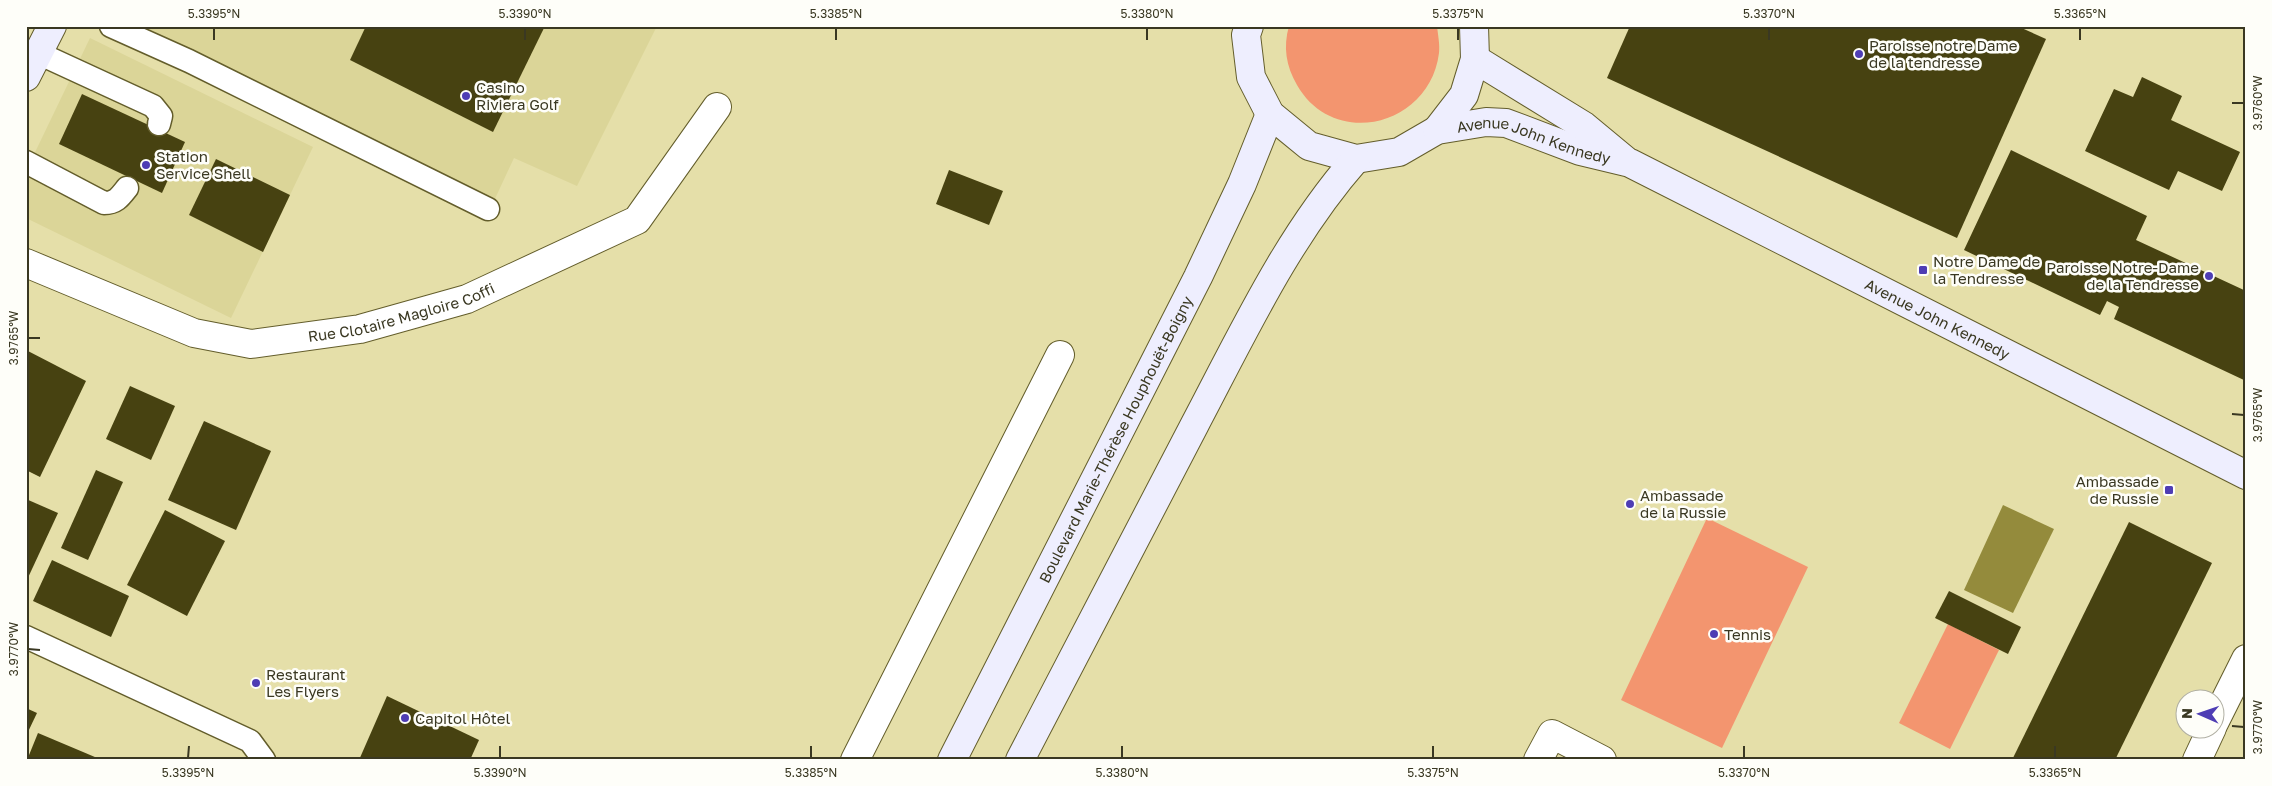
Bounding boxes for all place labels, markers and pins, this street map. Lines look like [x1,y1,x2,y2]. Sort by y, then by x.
place label: Paroisse notre Dame de la tendresse [1869,36,2018,71]
marker: Paroisse notre Dame de la tendresse [1853,48,1865,60]
place label: Casino Riviera Golf [476,78,559,113]
marker: Casino Riviera Golf [460,90,472,102]
place label: Station Service Shell [156,147,251,182]
marker: Station Service Shell [140,159,152,171]
place label: Notre Dame de la Tendresse [1933,252,2040,287]
place label: Paroisse Notre-Dame de la Tendresse [2046,258,2199,293]
marker: Notre Dame de la Tendresse [1917,264,1929,276]
marker: Paroisse Notre-Dame de la Tendresse [2203,270,2215,282]
place label: Ambassade de Russie [2076,472,2159,507]
marker: Ambassade de Russie [2163,484,2175,496]
place label: Ambassade de la Russie [1640,486,1727,521]
marker: Ambassade de la Russie [1624,498,1636,510]
place label: Tennis [1724,625,1771,643]
marker: Tennis [1708,628,1720,640]
place label: Restaurant Les Flyers [266,665,346,700]
marker: Restaurant Les Flyers [250,677,262,689]
place label: Capitol Hôtel [415,709,511,727]
marker: Capitol Hôtel [399,712,411,724]

